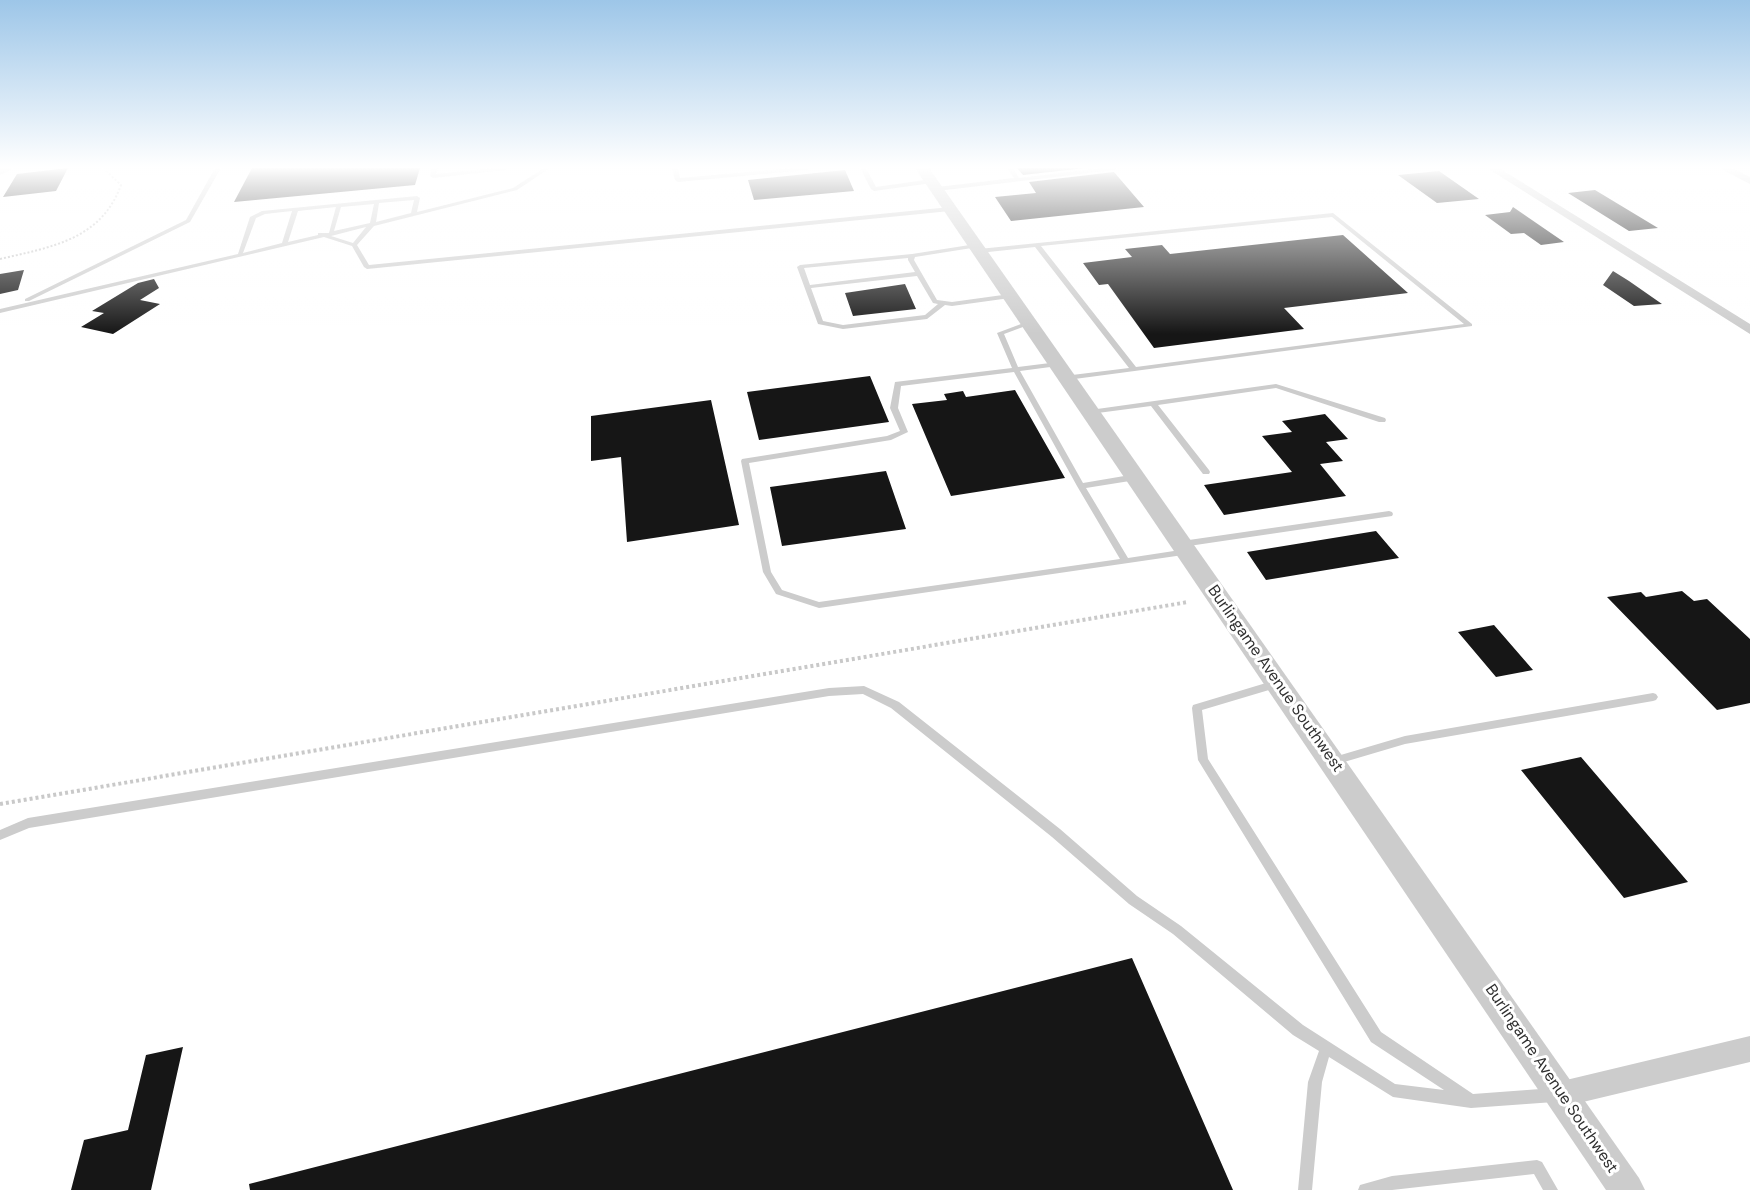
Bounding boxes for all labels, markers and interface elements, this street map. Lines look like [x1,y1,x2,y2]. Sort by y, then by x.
street label: Burlingame Avenue Southwest [1203,582,1347,776]
street label: Burlingame Avenue Southwest [1481,981,1621,1177]

